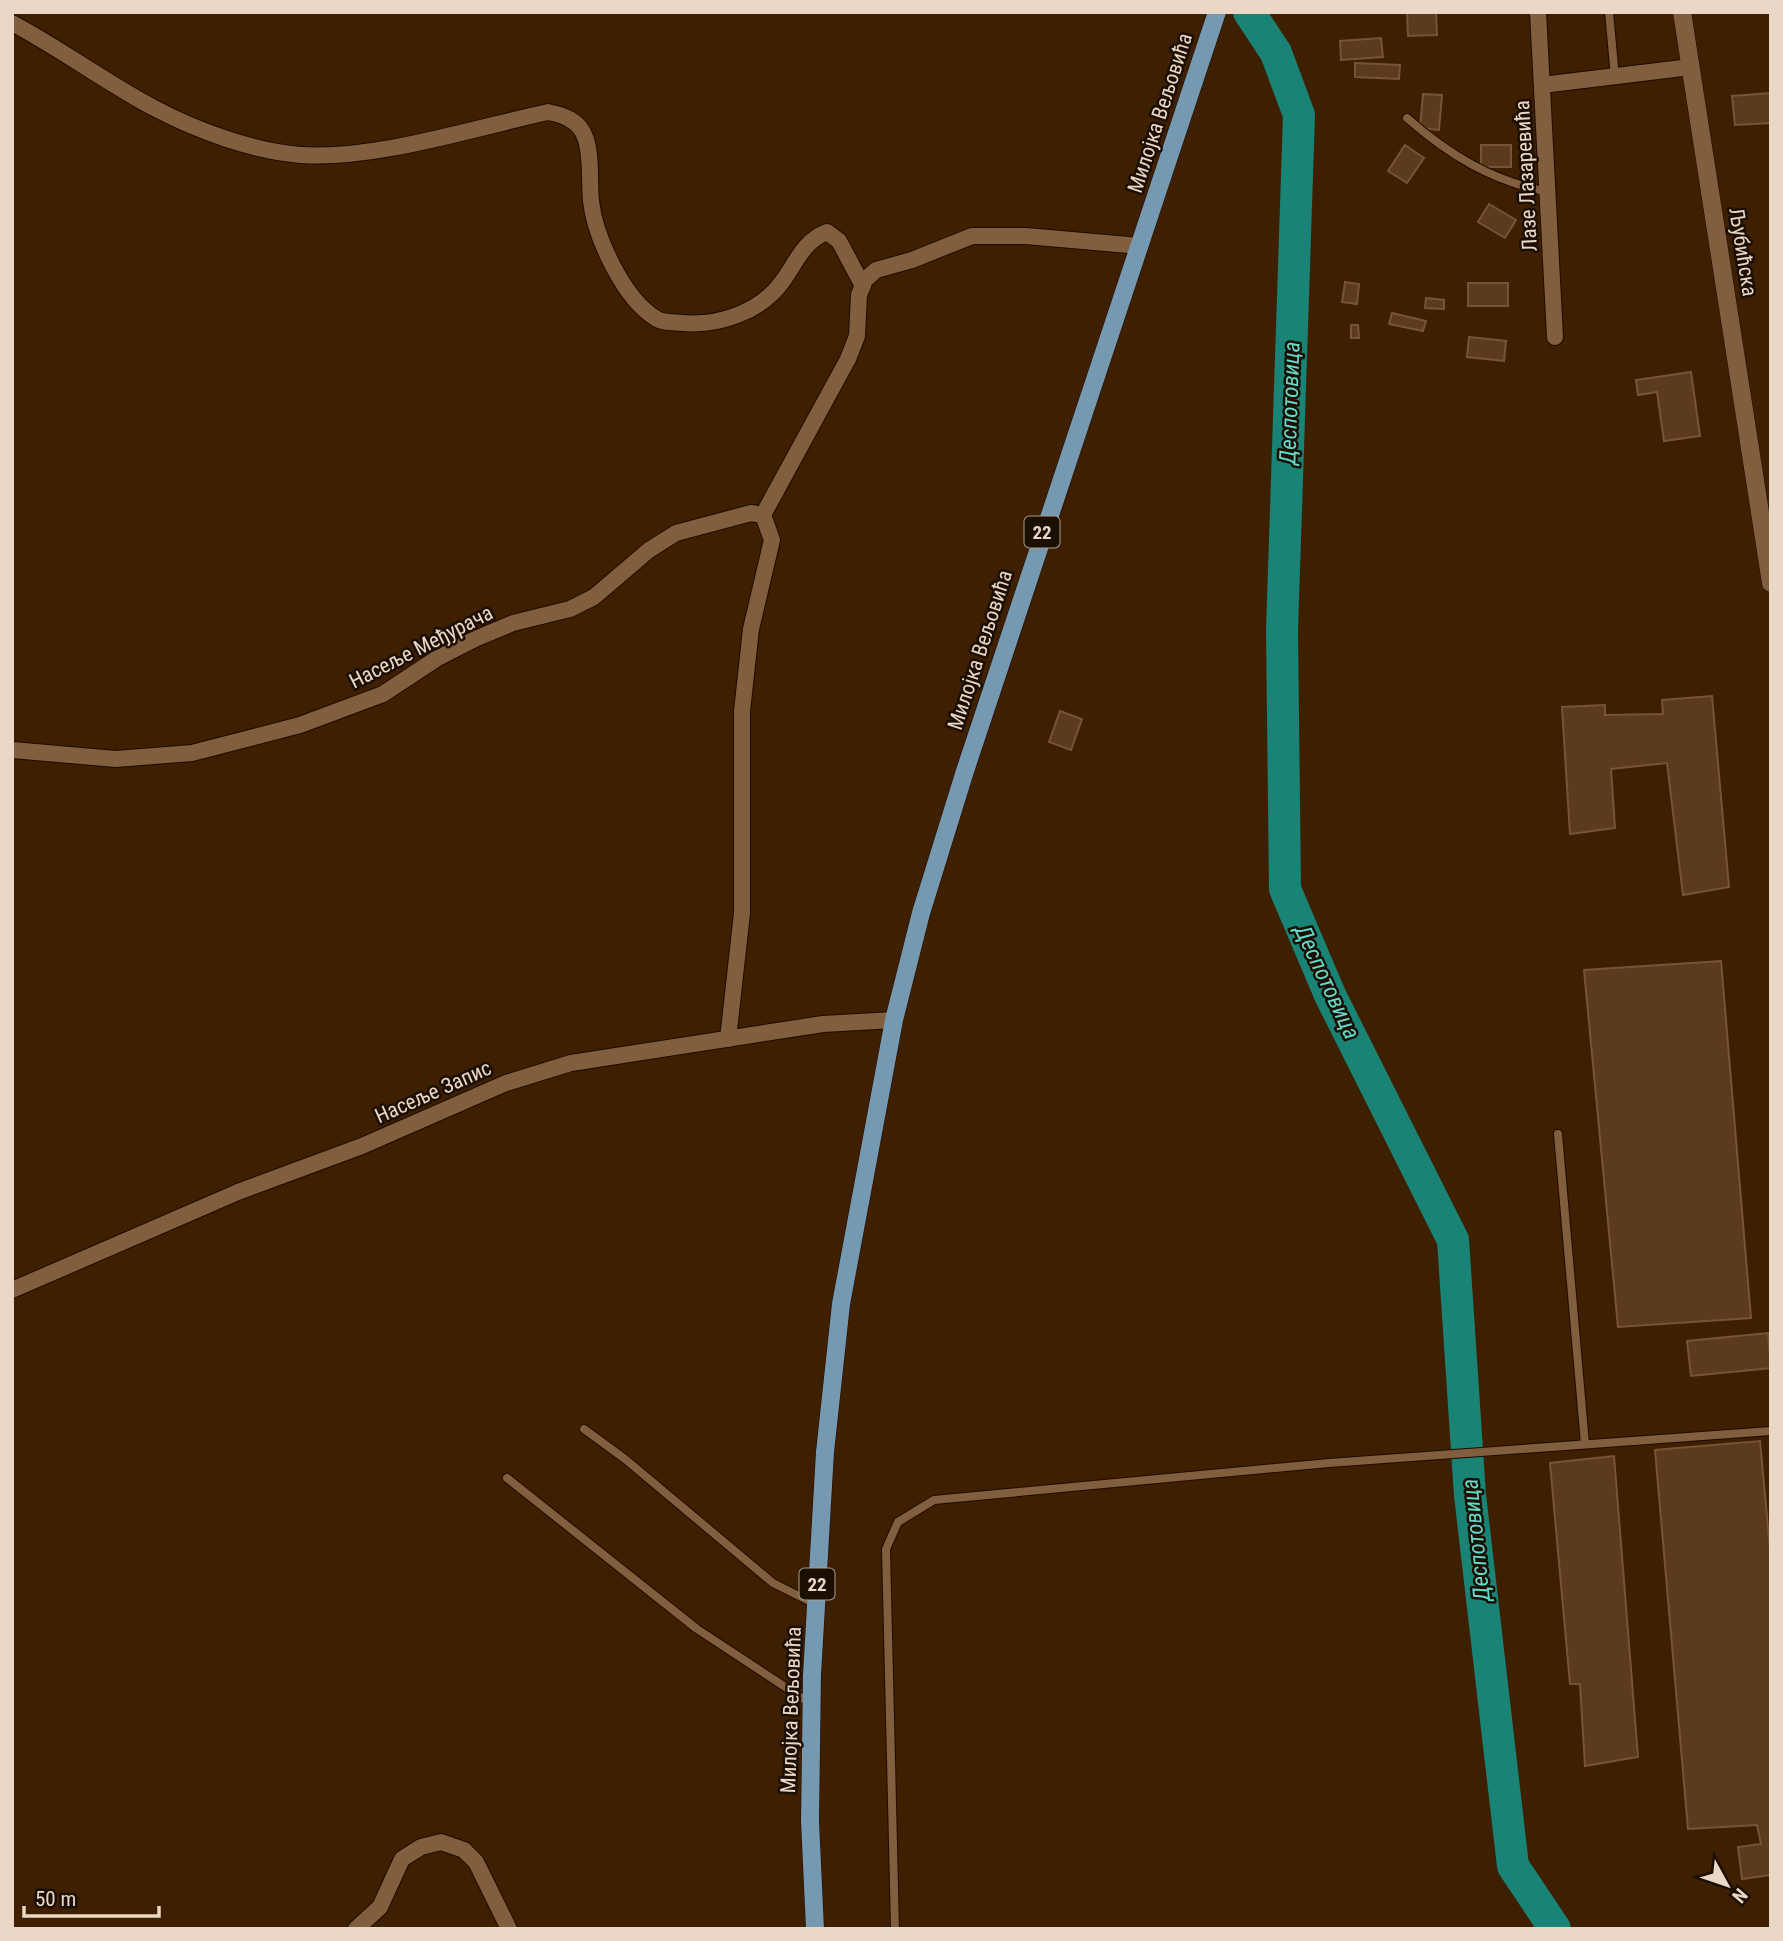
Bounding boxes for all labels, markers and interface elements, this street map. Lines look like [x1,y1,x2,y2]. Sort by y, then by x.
street label: Милојка Вељовића [1123,30,1197,196]
street label: Лазе Лазаревића [1510,100,1542,252]
street label: Љубићска [1724,206,1762,298]
water label: Деспотовица [1274,341,1306,467]
road number: 22 [1024,516,1060,548]
street label: Милојка Вељовића [943,567,1017,733]
street label: Насеље Међурача [345,600,497,694]
water label: Деспотовица [1288,919,1365,1043]
street label: Насеље Запис [371,1056,495,1128]
water label: Деспотовица [1456,1477,1496,1605]
road number: 22 [800,1568,834,1600]
street label: Милојка Вељовића [776,1626,806,1794]
north arrow [1692,1850,1762,1920]
scale bar [24,1874,159,1918]
text: N [1727,1884,1752,1907]
text: 50 m [35,1887,76,1911]

